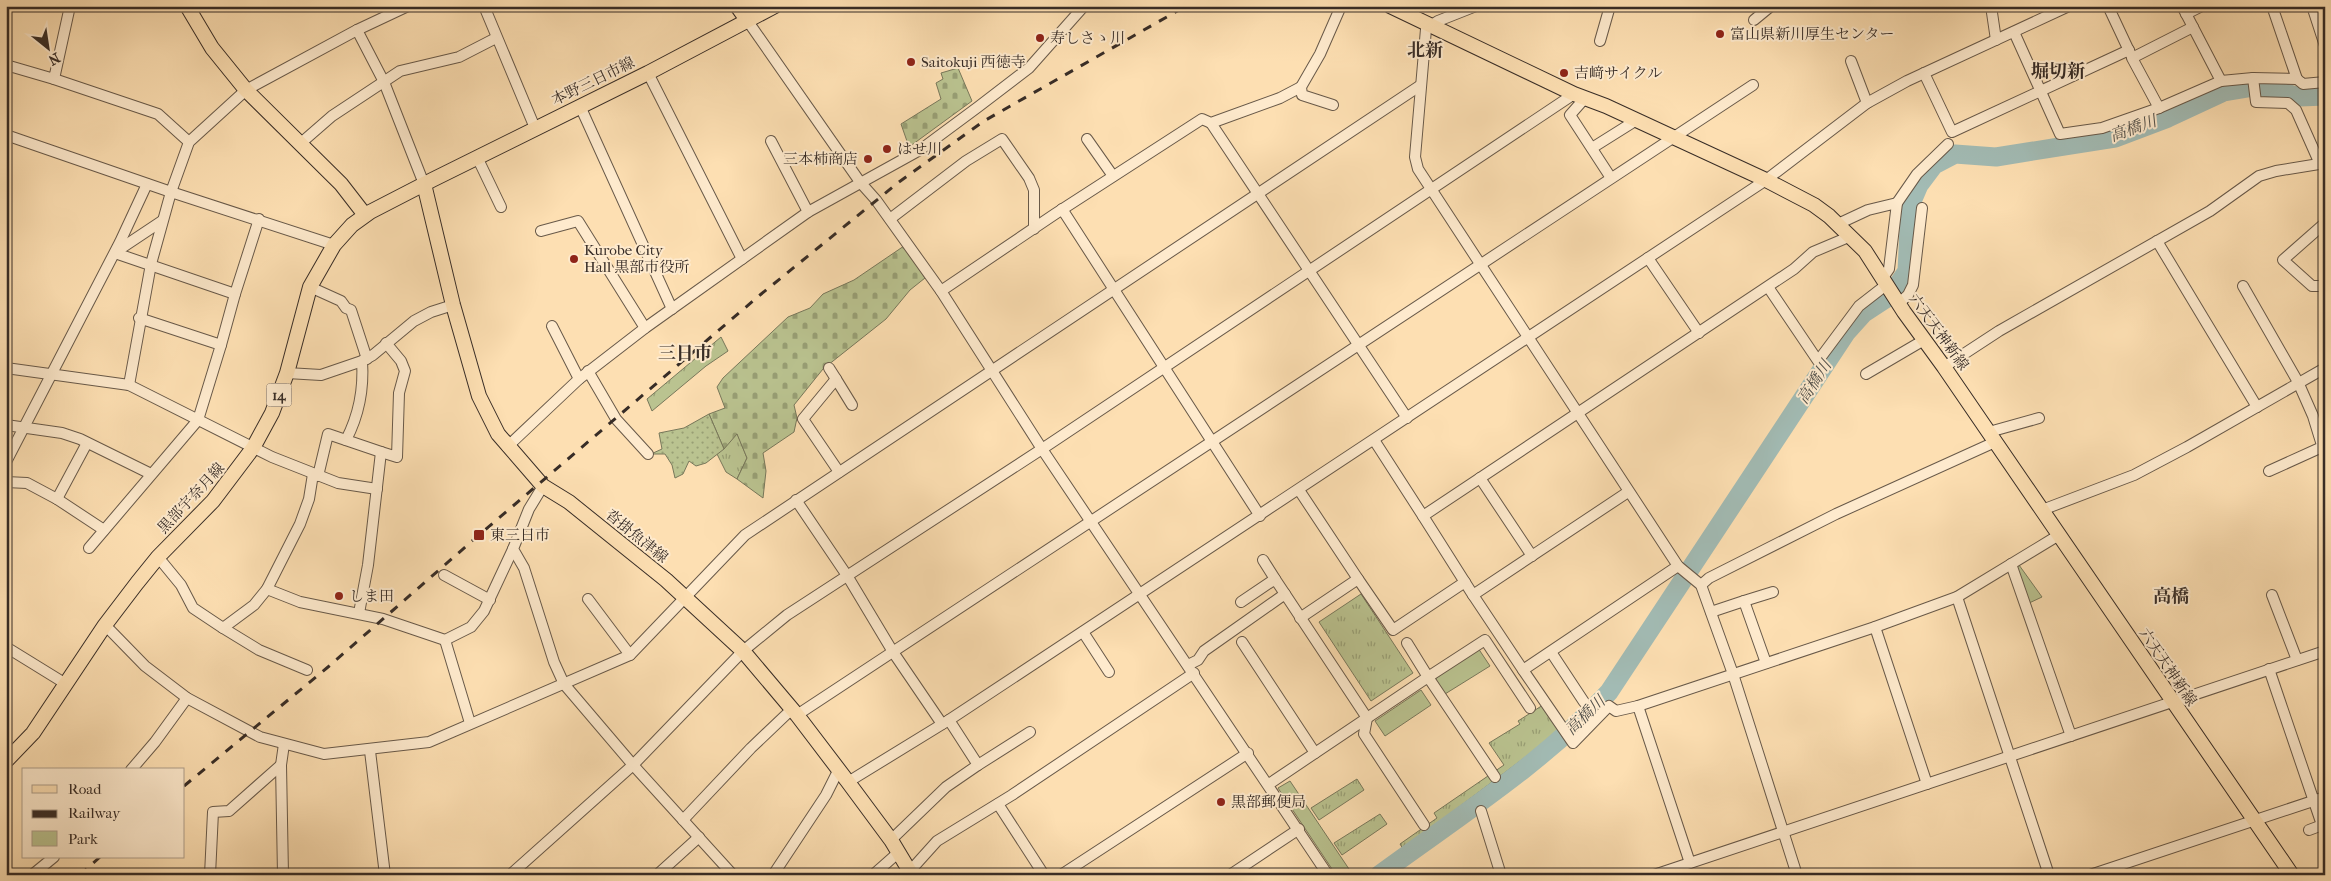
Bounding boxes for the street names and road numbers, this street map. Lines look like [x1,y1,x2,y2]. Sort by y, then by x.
street label: 本野三日市線 [549,53,637,109]
street label: 六天天神新線 [1905,290,1973,374]
road number: 14 [266,384,292,406]
street label: 黒部宇奈月線 [154,459,228,537]
street label: 沓掛魚津線 [602,505,672,567]
street label: 六天天神新線 [2135,625,2201,709]

